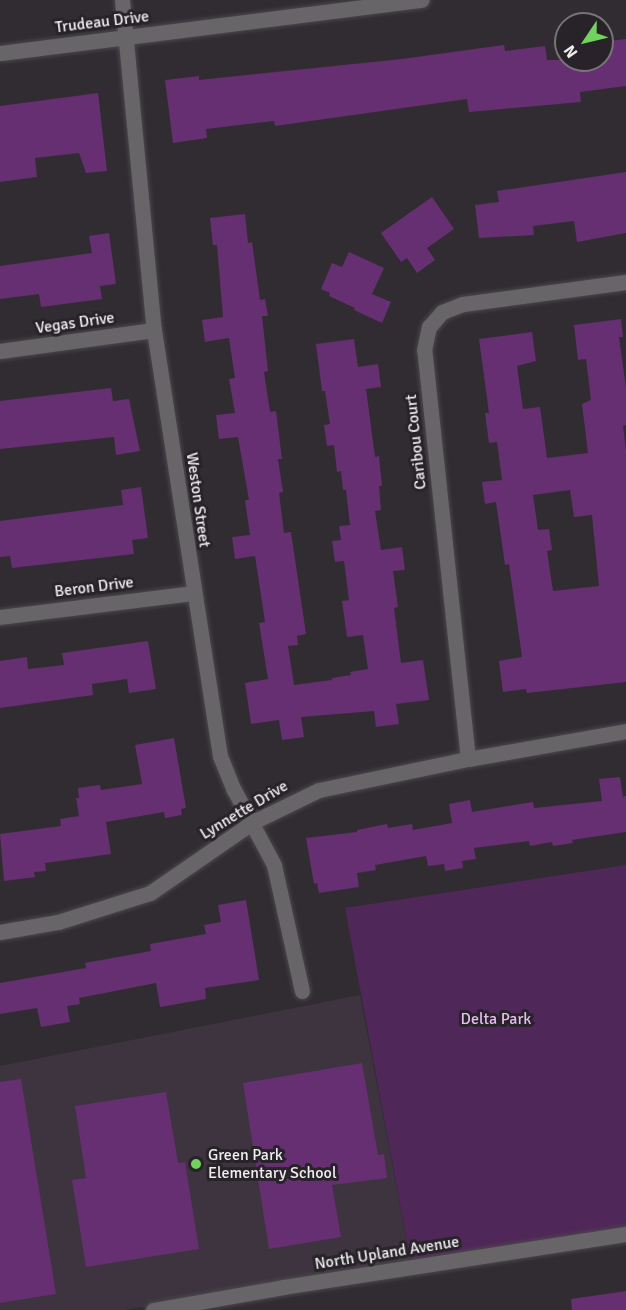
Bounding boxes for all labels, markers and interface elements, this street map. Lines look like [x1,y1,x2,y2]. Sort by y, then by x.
street label: Trudeau Drive [54,7,150,37]
north arrow [554,12,614,72]
text: N [560,41,582,61]
street label: Vegas Drive [34,308,116,338]
street label: Caribou Court [401,393,431,491]
street label: Weston Street [182,451,214,549]
street label: Beron Drive [53,573,135,601]
street label: Lynnette Drive [197,776,291,844]
park label: Delta Park [461,1009,531,1029]
place label: Green Park Elementary School [208,1145,337,1183]
marker: Green Park Elementary School [189,1157,203,1171]
street label: North Upland Avenue [313,1232,461,1274]

